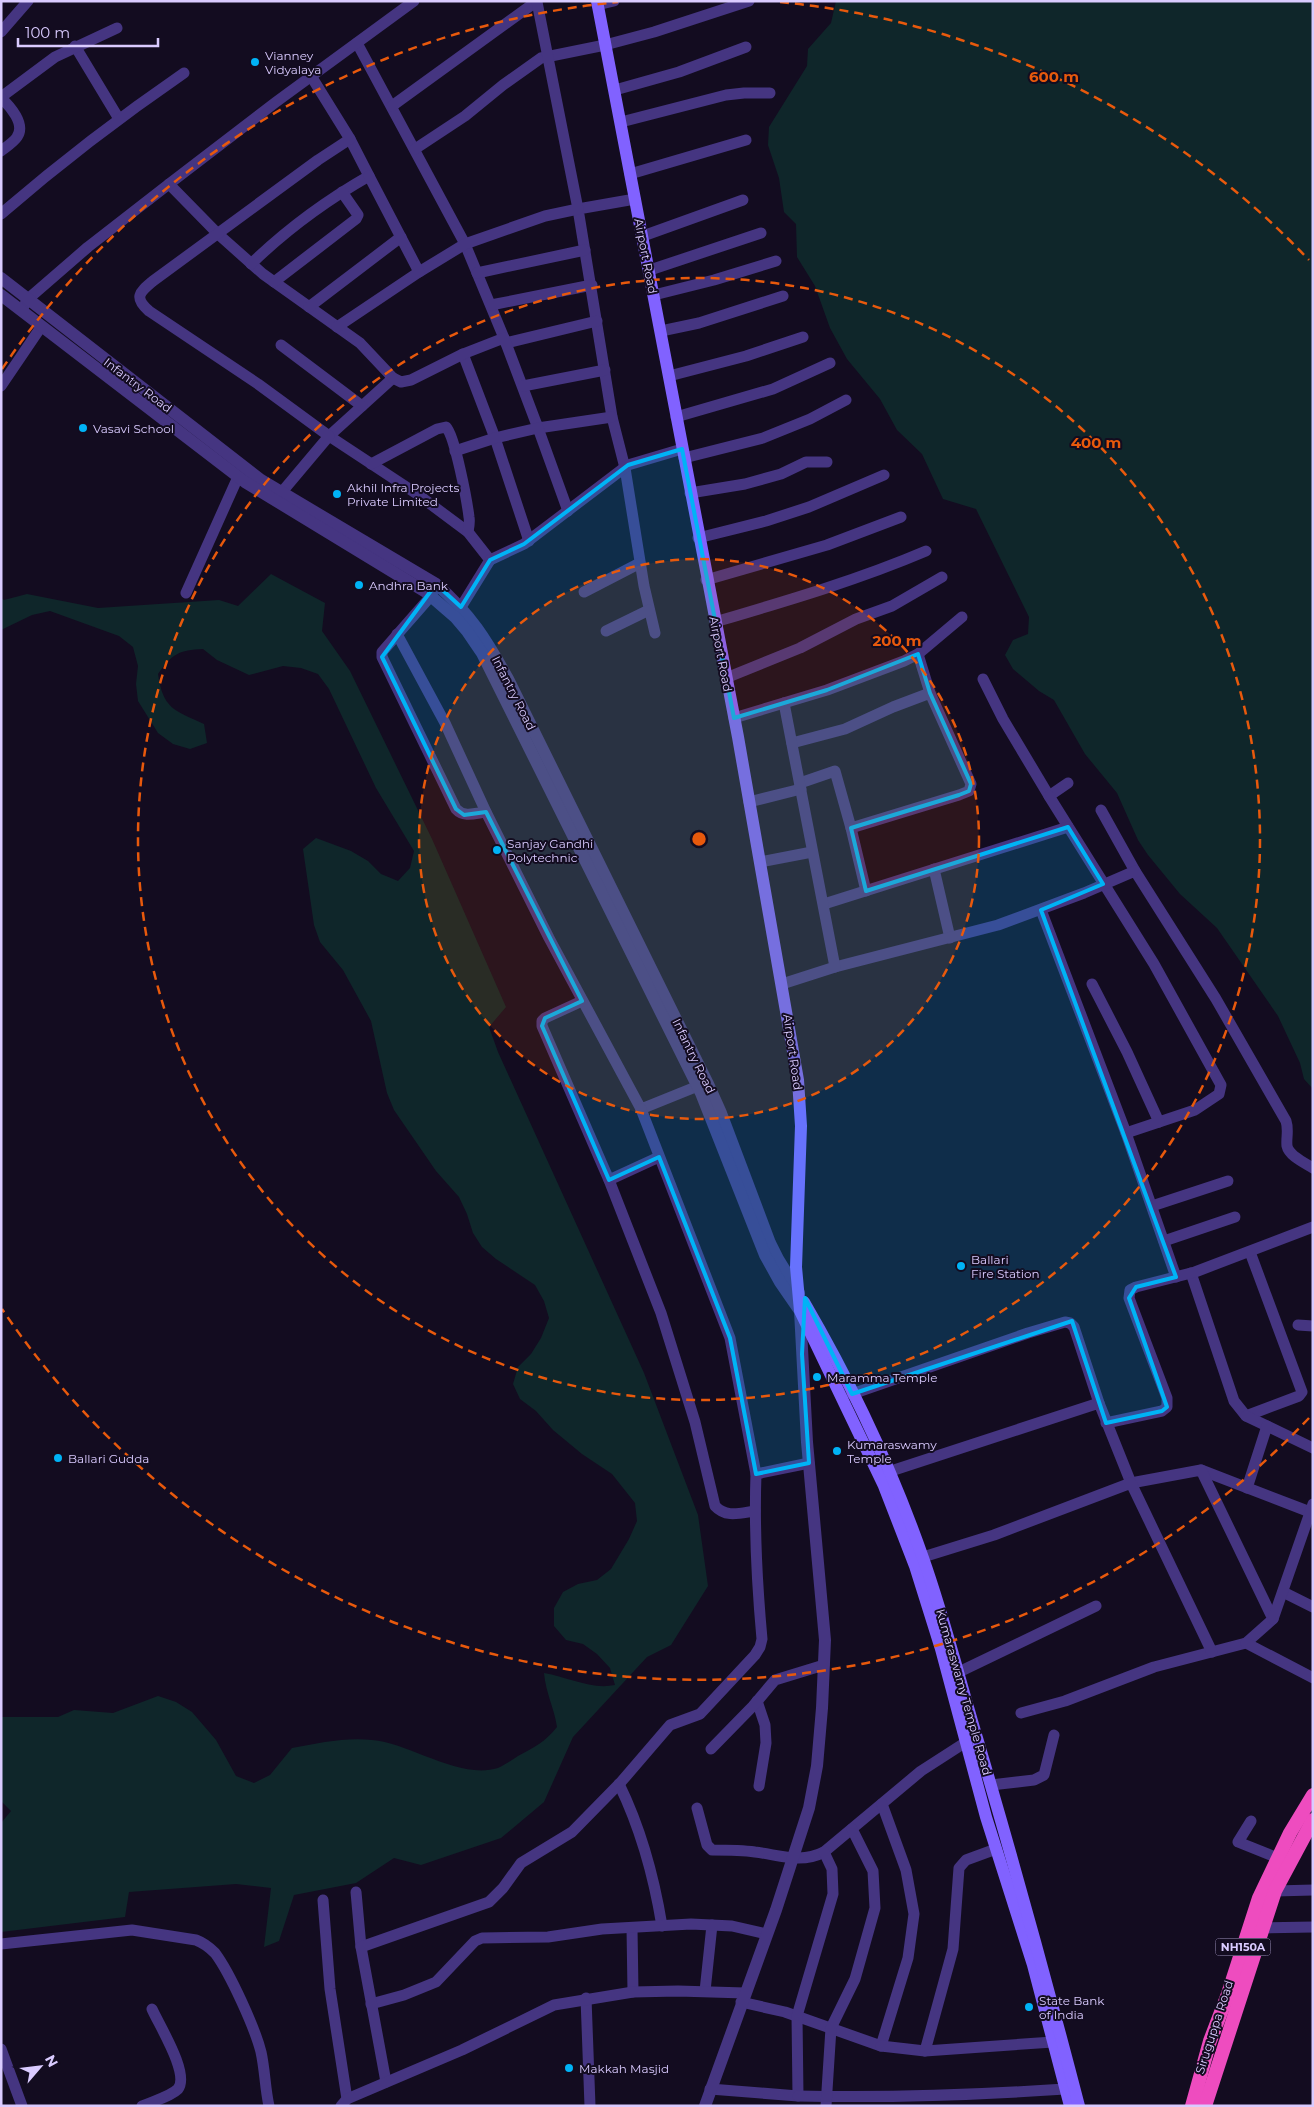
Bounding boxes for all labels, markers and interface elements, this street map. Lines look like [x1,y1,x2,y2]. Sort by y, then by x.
scale bar [18,15,158,47]
text: 100 m [25,23,70,42]
place label: Vianney Vidyalaya [265,48,321,77]
marker: Vianney Vidyalaya [249,56,261,68]
text: 600 m [1029,67,1079,86]
street label: Airport Road [631,217,661,295]
street label: Infantry Road [101,354,175,416]
place label: Vasavi School [93,421,174,436]
marker: Vasavi School [77,422,89,434]
text: 400 m [1071,433,1121,452]
place label: Akhil Infra Projects Private Limited [347,480,460,509]
marker: Akhil Infra Projects Private Limited [331,488,343,500]
place label: Andhra Bank [369,578,449,593]
marker: Andhra Bank [353,579,365,591]
street label: Airport Road [706,615,736,693]
text: 200 m [872,631,922,650]
street label: Infantry Road [489,653,539,733]
centre of rings [690,830,708,848]
place label: Sanjay Gandhi Polytechnic [507,836,593,865]
marker: Sanjay Gandhi Polytechnic [491,844,503,856]
street label: Airport Road [780,1013,806,1091]
street label: Infantry Road [669,1016,719,1096]
place label: Ballari Fire Station [971,1252,1040,1281]
marker: Ballari Fire Station [955,1260,967,1272]
place label: Maramma Temple [827,1370,937,1385]
marker: Maramma Temple [811,1371,823,1383]
place label: Kumaraswamy Temple [847,1437,937,1466]
marker: Kumaraswamy Temple [831,1445,843,1457]
place label: Ballari Gudda [68,1451,149,1466]
marker: Ballari Gudda [52,1452,64,1464]
street label: Kumaraswamy Temple Road [933,1607,995,1777]
road number: NH150A [1216,1938,1270,1955]
street label: Siruguppa Road [1192,1978,1236,2076]
place label: State Bank of India [1039,1993,1105,2022]
marker: State Bank of India [1023,2001,1035,2013]
north arrow [15,2042,65,2092]
text: N [41,2052,62,2070]
place label: Makkah Masjid [579,2061,669,2076]
marker: Makkah Masjid [563,2062,575,2074]

